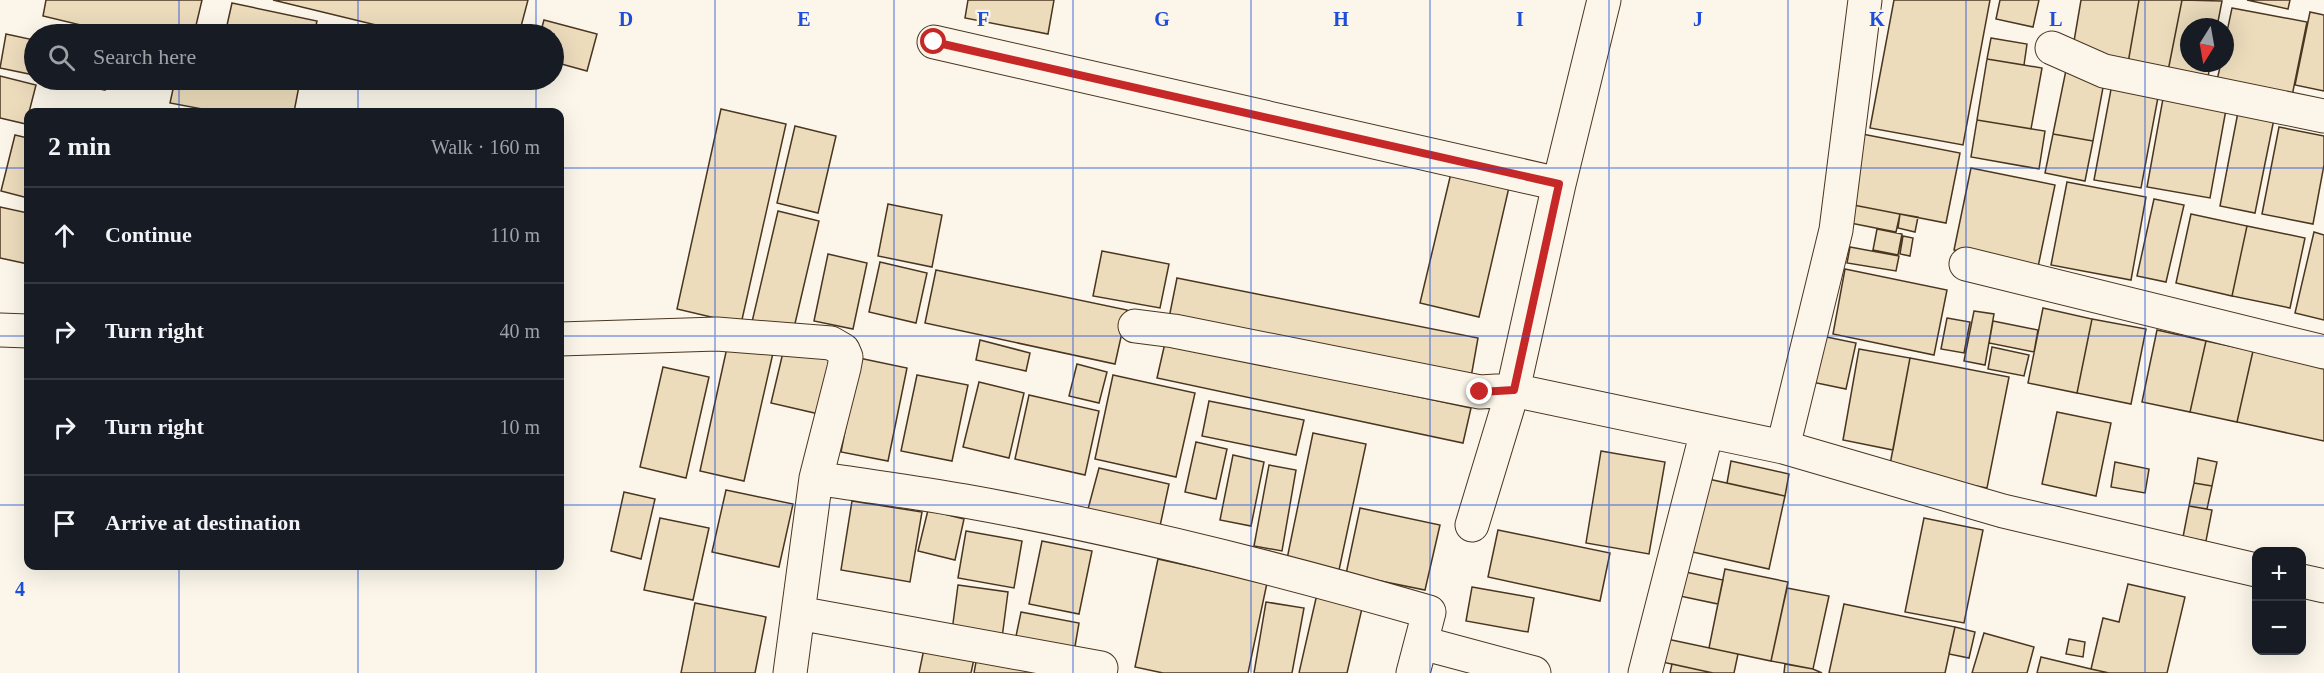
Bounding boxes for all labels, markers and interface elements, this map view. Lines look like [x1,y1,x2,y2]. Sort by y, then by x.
text: D [619,8,633,30]
text: E [797,8,811,30]
text: F [977,8,989,30]
text: G [1154,8,1170,30]
text: H [1333,8,1349,30]
text: I [1516,8,1524,30]
text: J [1693,8,1703,30]
text: K [1869,8,1885,30]
text: L [2049,8,2063,30]
north arrow [2180,18,2234,72]
search box [24,24,564,90]
route start [920,28,946,54]
icon: search [45,41,78,74]
text: Search here [93,44,196,69]
text: 2 min [48,132,111,161]
text: Walk · 160 m [431,136,540,158]
icon: ahead [48,219,81,252]
text: Continue [105,222,192,247]
text: 110 m [490,224,540,246]
icon: right [48,315,81,348]
text: Turn right [105,318,204,343]
text: 40 m [499,320,540,342]
route end [1466,378,1492,404]
icon: right [48,411,81,444]
text: Turn right [105,414,204,439]
text: 10 m [499,416,540,438]
icon: arrive [48,507,81,540]
text: Arrive at destination [105,510,301,535]
map controls [2252,547,2306,655]
button: + [2252,547,2306,601]
text: 4 [15,578,25,600]
button: − [2252,601,2306,655]

